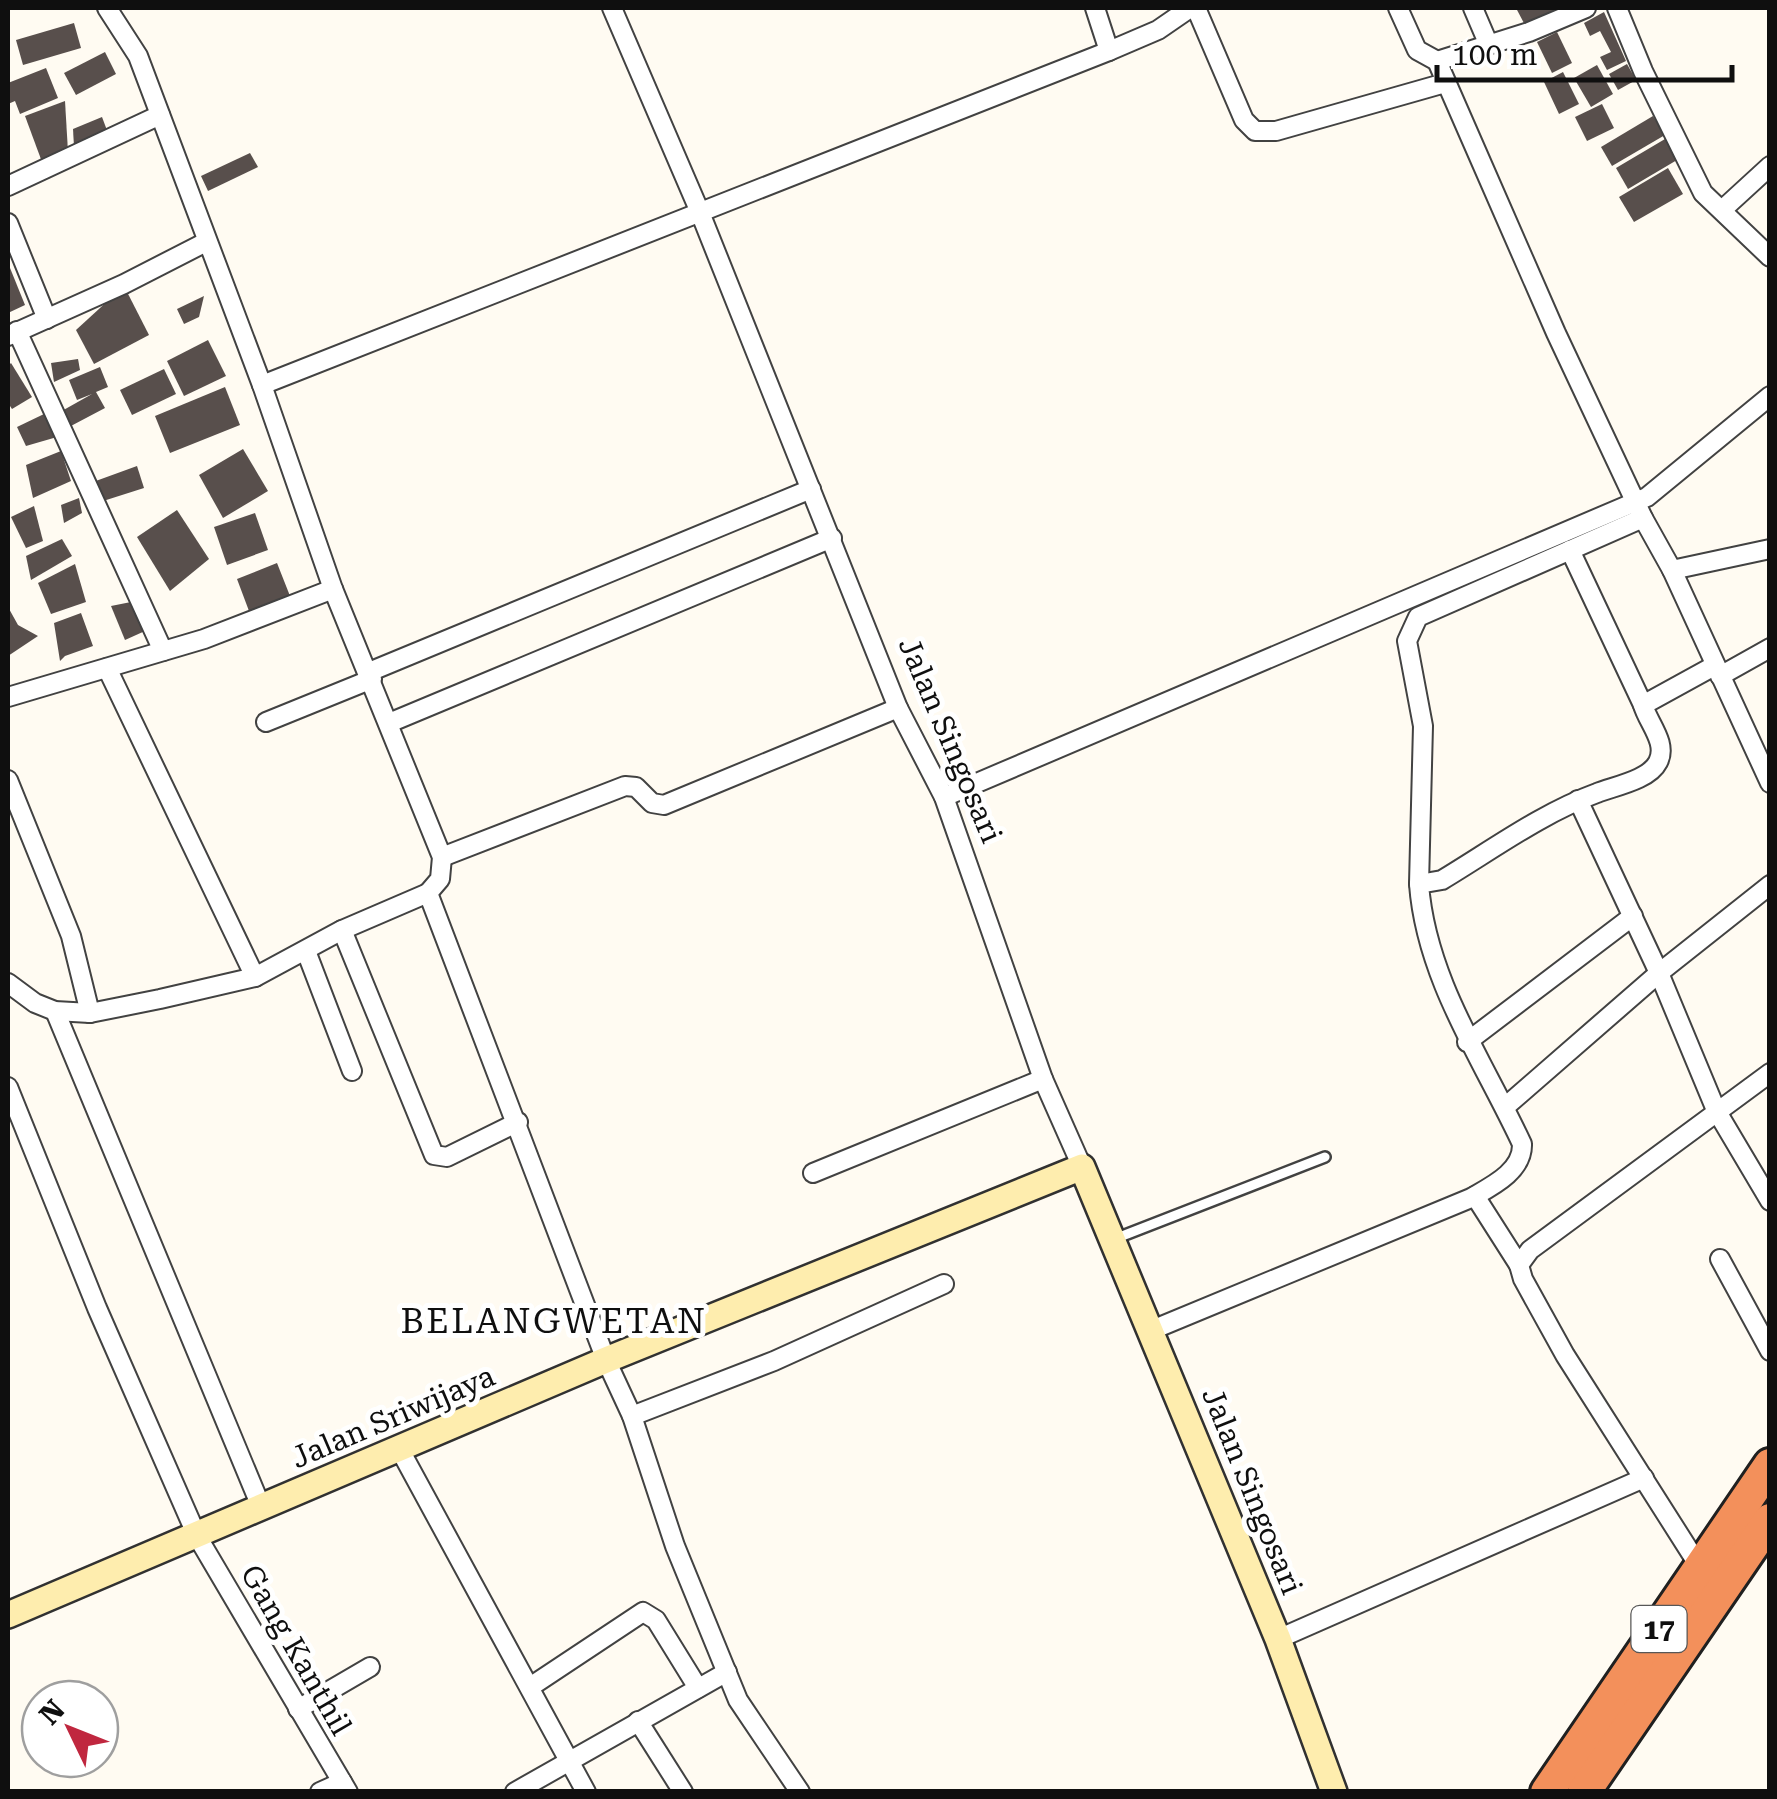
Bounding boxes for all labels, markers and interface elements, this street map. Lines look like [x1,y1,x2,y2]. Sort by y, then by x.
scale bar [1437,20,1732,82]
text: 100 m [1452,37,1537,72]
street label: Jalan Singosari [891,632,1009,848]
district label: BELANGWETAN [400,1301,708,1342]
street label: Jalan Sriwijaya [286,1358,500,1475]
street label: Jalan Singosari [1195,1382,1310,1599]
street label: Gang Kanthil [234,1559,359,1741]
road number: 17 [1632,1606,1686,1652]
north arrow [20,1679,120,1779]
text: N [33,1693,72,1731]

